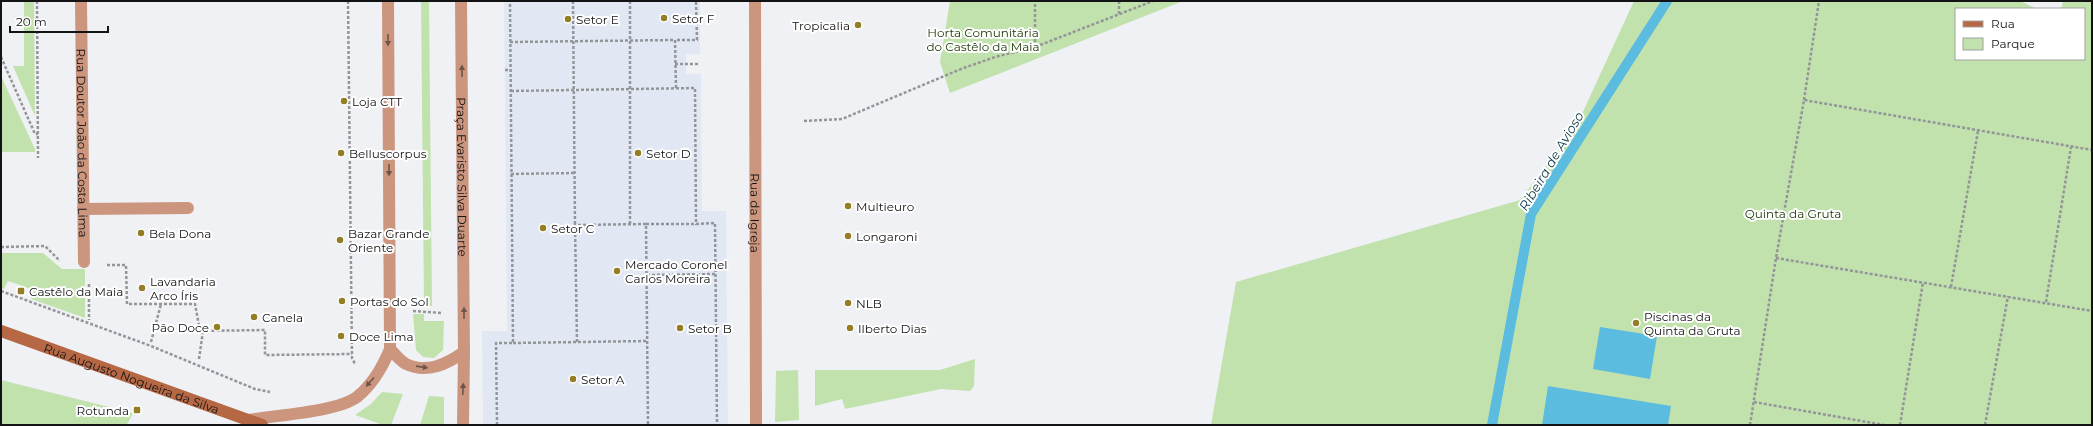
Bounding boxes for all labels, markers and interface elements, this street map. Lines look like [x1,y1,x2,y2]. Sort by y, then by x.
scale bar [10,8,108,34]
legend [1955,8,2085,60]
place label: Setor F [672,11,715,26]
place label: Setor E [576,12,619,27]
marker: Setor F [659,13,669,23]
text: 20 m [16,14,47,29]
marker: Setor E [563,14,573,24]
text: Rua [1991,16,2015,31]
place label: Tropicalia [792,18,850,33]
marker: Tropicalia [853,20,863,30]
park label: Horta Comunitária do Castêlo da Maia [926,25,1040,54]
one-way arrow [385,34,391,47]
text: Parque [1991,36,2035,51]
street label: Rua Doutor João da Costa Lima [74,48,91,238]
one-way arrow [458,65,465,77]
place label: Loja CTT [352,94,402,109]
marker: Loja CTT [339,96,349,106]
street label: Praça Evaristo Silva Duarte [454,97,471,257]
water label: Ribeira de Avioso [1515,109,1587,213]
place label: Belluscorpus [349,146,427,161]
place label: Setor D [646,146,691,161]
marker: Belluscorpus [336,148,346,158]
marker: Setor D [633,148,643,158]
one-way arrow [386,164,392,177]
street label: Rua da Igreja [748,173,763,253]
place label: Multieuro [856,199,914,214]
marker: Multieuro [843,201,853,211]
park label: Quinta da Gruta [1745,206,1841,221]
place label: Setor C [551,221,595,236]
marker: Setor C [538,223,548,233]
place label: Bela Dona [149,226,211,241]
place label: Bazar Grande Oriente [348,226,429,255]
marker: Bela Dona [136,228,146,238]
place label: Longaroni [856,229,917,244]
marker: Longaroni [843,231,853,241]
marker: Bazar Grande Oriente [335,235,345,245]
place label: Mercado Coronel Carlos Moreira [625,257,728,286]
marker: Mercado Coronel Carlos Moreira [612,266,622,276]
place label: Lavandaria Arco Íris [150,274,216,303]
marker: Lavandaria Arco Íris [137,283,147,293]
place label: Castêlo da Maia [29,284,123,299]
marker: Castêlo da Maia [16,286,26,296]
place label: Portas do Sol [350,294,429,309]
marker: Portas do Sol [337,296,347,306]
place label: NLB [856,296,882,311]
marker: NLB [843,298,853,308]
one-way arrow [461,306,467,319]
place label: Piscinas da Quinta da Gruta [1644,309,1741,338]
place label: Canela [262,310,303,325]
marker: Canela [249,312,259,322]
marker: Piscinas da Quinta da Gruta [1631,318,1641,328]
place label: Pão Doce [151,320,209,335]
place label: Setor B [688,321,732,336]
place label: Ilberto Dias [858,321,927,336]
marker: Pão Doce [212,322,222,332]
marker: Setor B [675,323,685,333]
marker: Ilberto Dias [845,323,855,333]
place label: Doce Lima [349,329,414,344]
marker: Doce Lima [336,331,346,341]
street label: Rua Augusto Nogueira da Silva [42,340,222,417]
one-way arrow [416,364,429,370]
place label: Setor A [581,372,625,387]
marker: Setor A [568,374,578,384]
one-way arrow [365,377,374,387]
one-way arrow [460,382,466,395]
place label: Rotunda [77,403,129,418]
marker: Rotunda [132,405,142,415]

